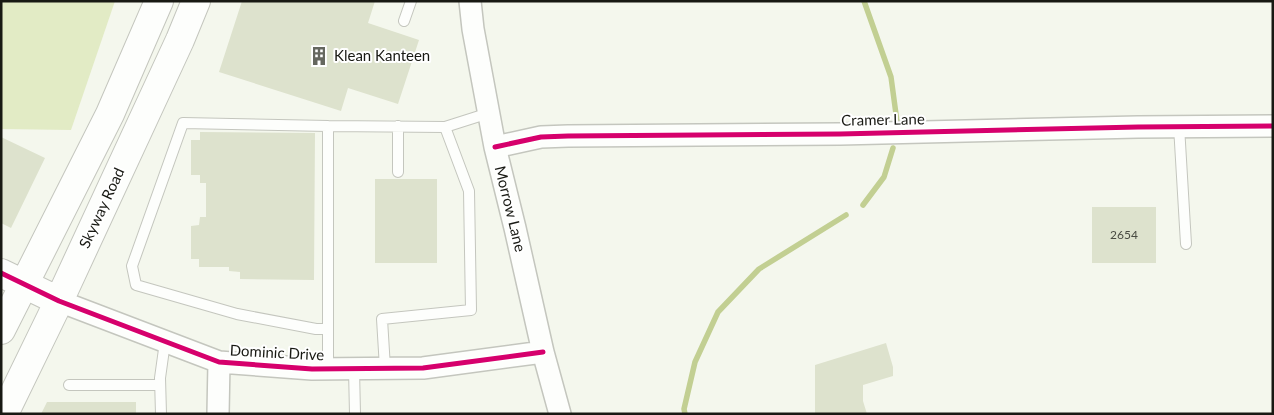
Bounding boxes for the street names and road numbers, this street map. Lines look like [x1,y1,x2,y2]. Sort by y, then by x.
street label: Cramer Lane [841,109,925,129]
street label: Skyway Road [75,164,128,251]
street label: Morrow Lane [492,164,530,254]
street label: Dominic Drive [229,341,325,363]

